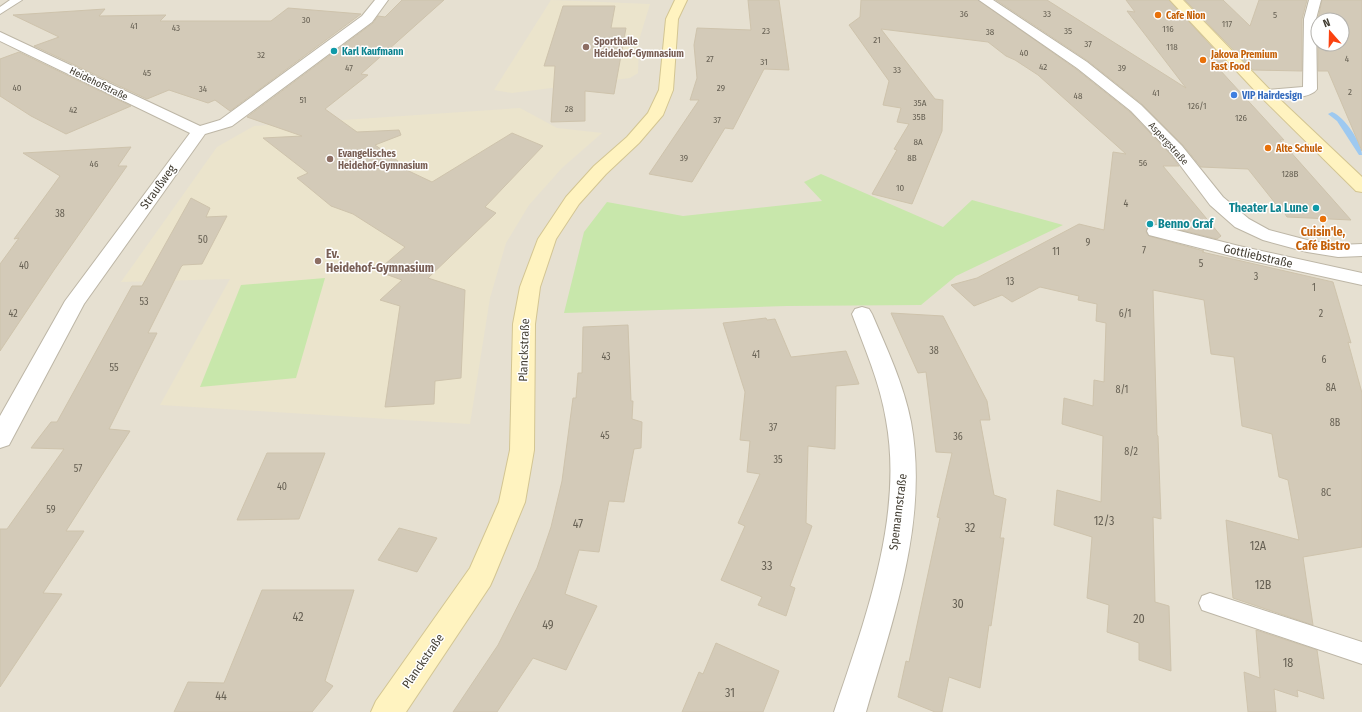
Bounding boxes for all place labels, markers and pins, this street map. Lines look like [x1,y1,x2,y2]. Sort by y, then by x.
marker: Cafe Nion [1153,10,1163,20]
place label: Cafe Nion [1166,10,1206,22]
place label: Sporthalle Heidehof-Gymnasium [594,36,684,60]
marker: Sporthalle Heidehof-Gymnasium [581,42,591,52]
marker: Karl Kaufmann [329,46,339,56]
place label: Karl Kaufmann [342,46,403,58]
place label: Jakova Premium Fast Food [1210,49,1278,73]
marker: Jakova Premium Fast Food [1198,55,1208,65]
marker: VIP Hairdesign [1229,90,1239,100]
place label: VIP Hairdesign [1241,90,1302,102]
marker: Alte Schule [1263,143,1273,153]
place label: Alte Schule [1275,143,1322,155]
place label: Evangelisches Heidehof-Gymnasium [338,148,428,172]
marker: Evangelisches Heidehof-Gymnasium [325,154,335,164]
place label: Theater La Lune [1229,201,1308,215]
marker: Theater La Lune [1311,203,1321,213]
marker: Cuisin'le, Café Bistro [1318,214,1328,224]
place label: Benno Graf [1158,217,1214,231]
marker: Benno Graf [1145,219,1155,229]
place label: Cuisin'le, Café Bistro [1296,225,1351,253]
place label: Ev. Heidehof-Gymnasium [326,247,434,275]
marker: Ev. Heidehof-Gymnasium [313,256,323,266]

